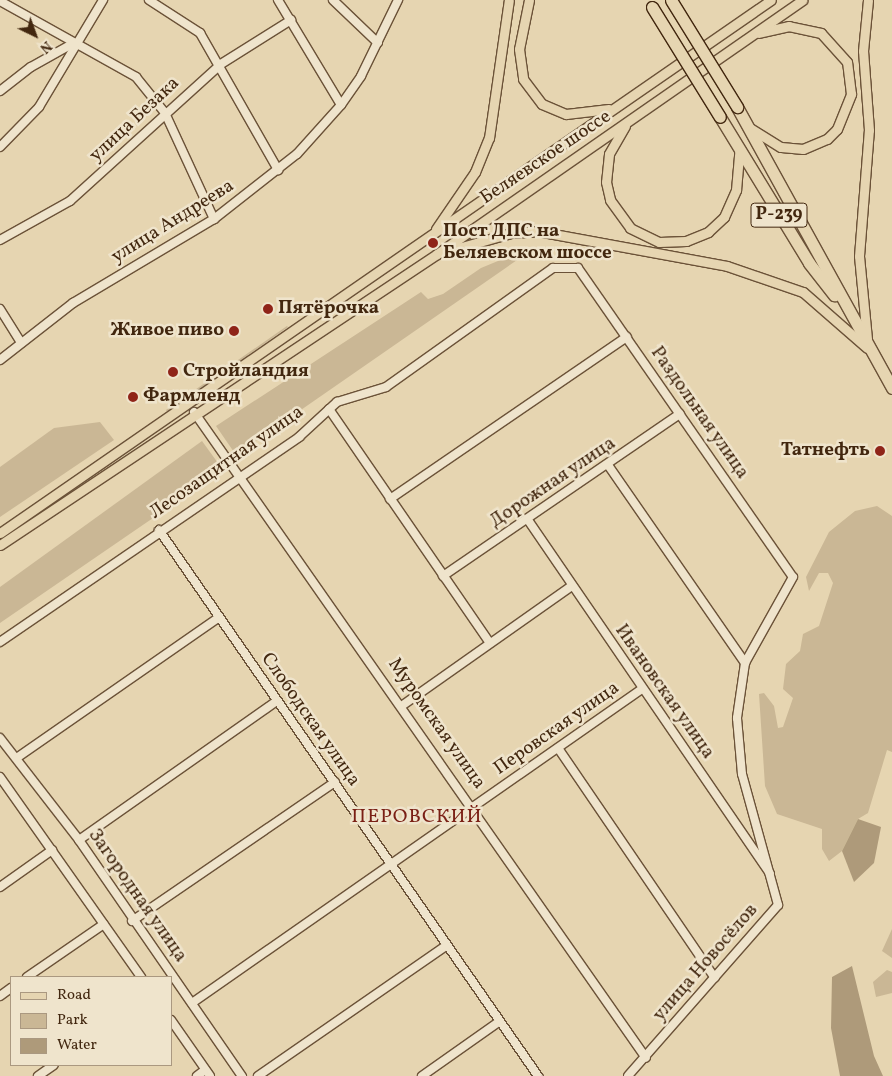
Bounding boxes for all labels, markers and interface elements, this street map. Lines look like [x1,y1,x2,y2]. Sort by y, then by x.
north arrow [10,10,60,60]
text: N [35,36,56,57]
street label: улица Безака [85,73,185,167]
street label: Беляевское шоссе [476,106,616,210]
street label: улица Андреева [107,175,239,269]
road number: Р-239 [750,200,808,230]
place label: Пост ДПС на Беляевском шоссе [443,221,612,265]
marker: Пост ДПС на Беляевском шоссе [427,237,439,249]
place label: Пятёрочка [278,298,379,320]
marker: Пятёрочка [262,303,274,315]
place label: Живое пиво [111,320,224,342]
marker: Живое пиво [228,325,240,337]
street label: Раздольная улица [645,342,753,484]
place label: Стройландия [183,361,309,383]
marker: Стройландия [167,366,179,378]
place label: Фармленд [143,386,240,408]
marker: Фармленд [127,391,139,403]
street label: Лесозащитная улица [145,401,309,525]
street label: Дорожная улица [486,432,620,534]
place label: Татнефть [781,440,870,462]
marker: Татнефть [874,445,886,457]
street label: Ивановская улица [609,620,719,764]
street label: Слободская улица [255,649,365,791]
street label: Муромская улица [382,654,490,794]
street label: Перовская улица [490,677,624,781]
district label: ПЕРОВСКИЙ [350,805,484,829]
street label: Загородная улица [82,825,192,967]
street label: улица Новосёлов [649,899,763,1027]
legend [10,976,172,1066]
text: Road [57,985,91,1006]
text: Park [57,1010,88,1031]
text: Water [57,1035,97,1056]

